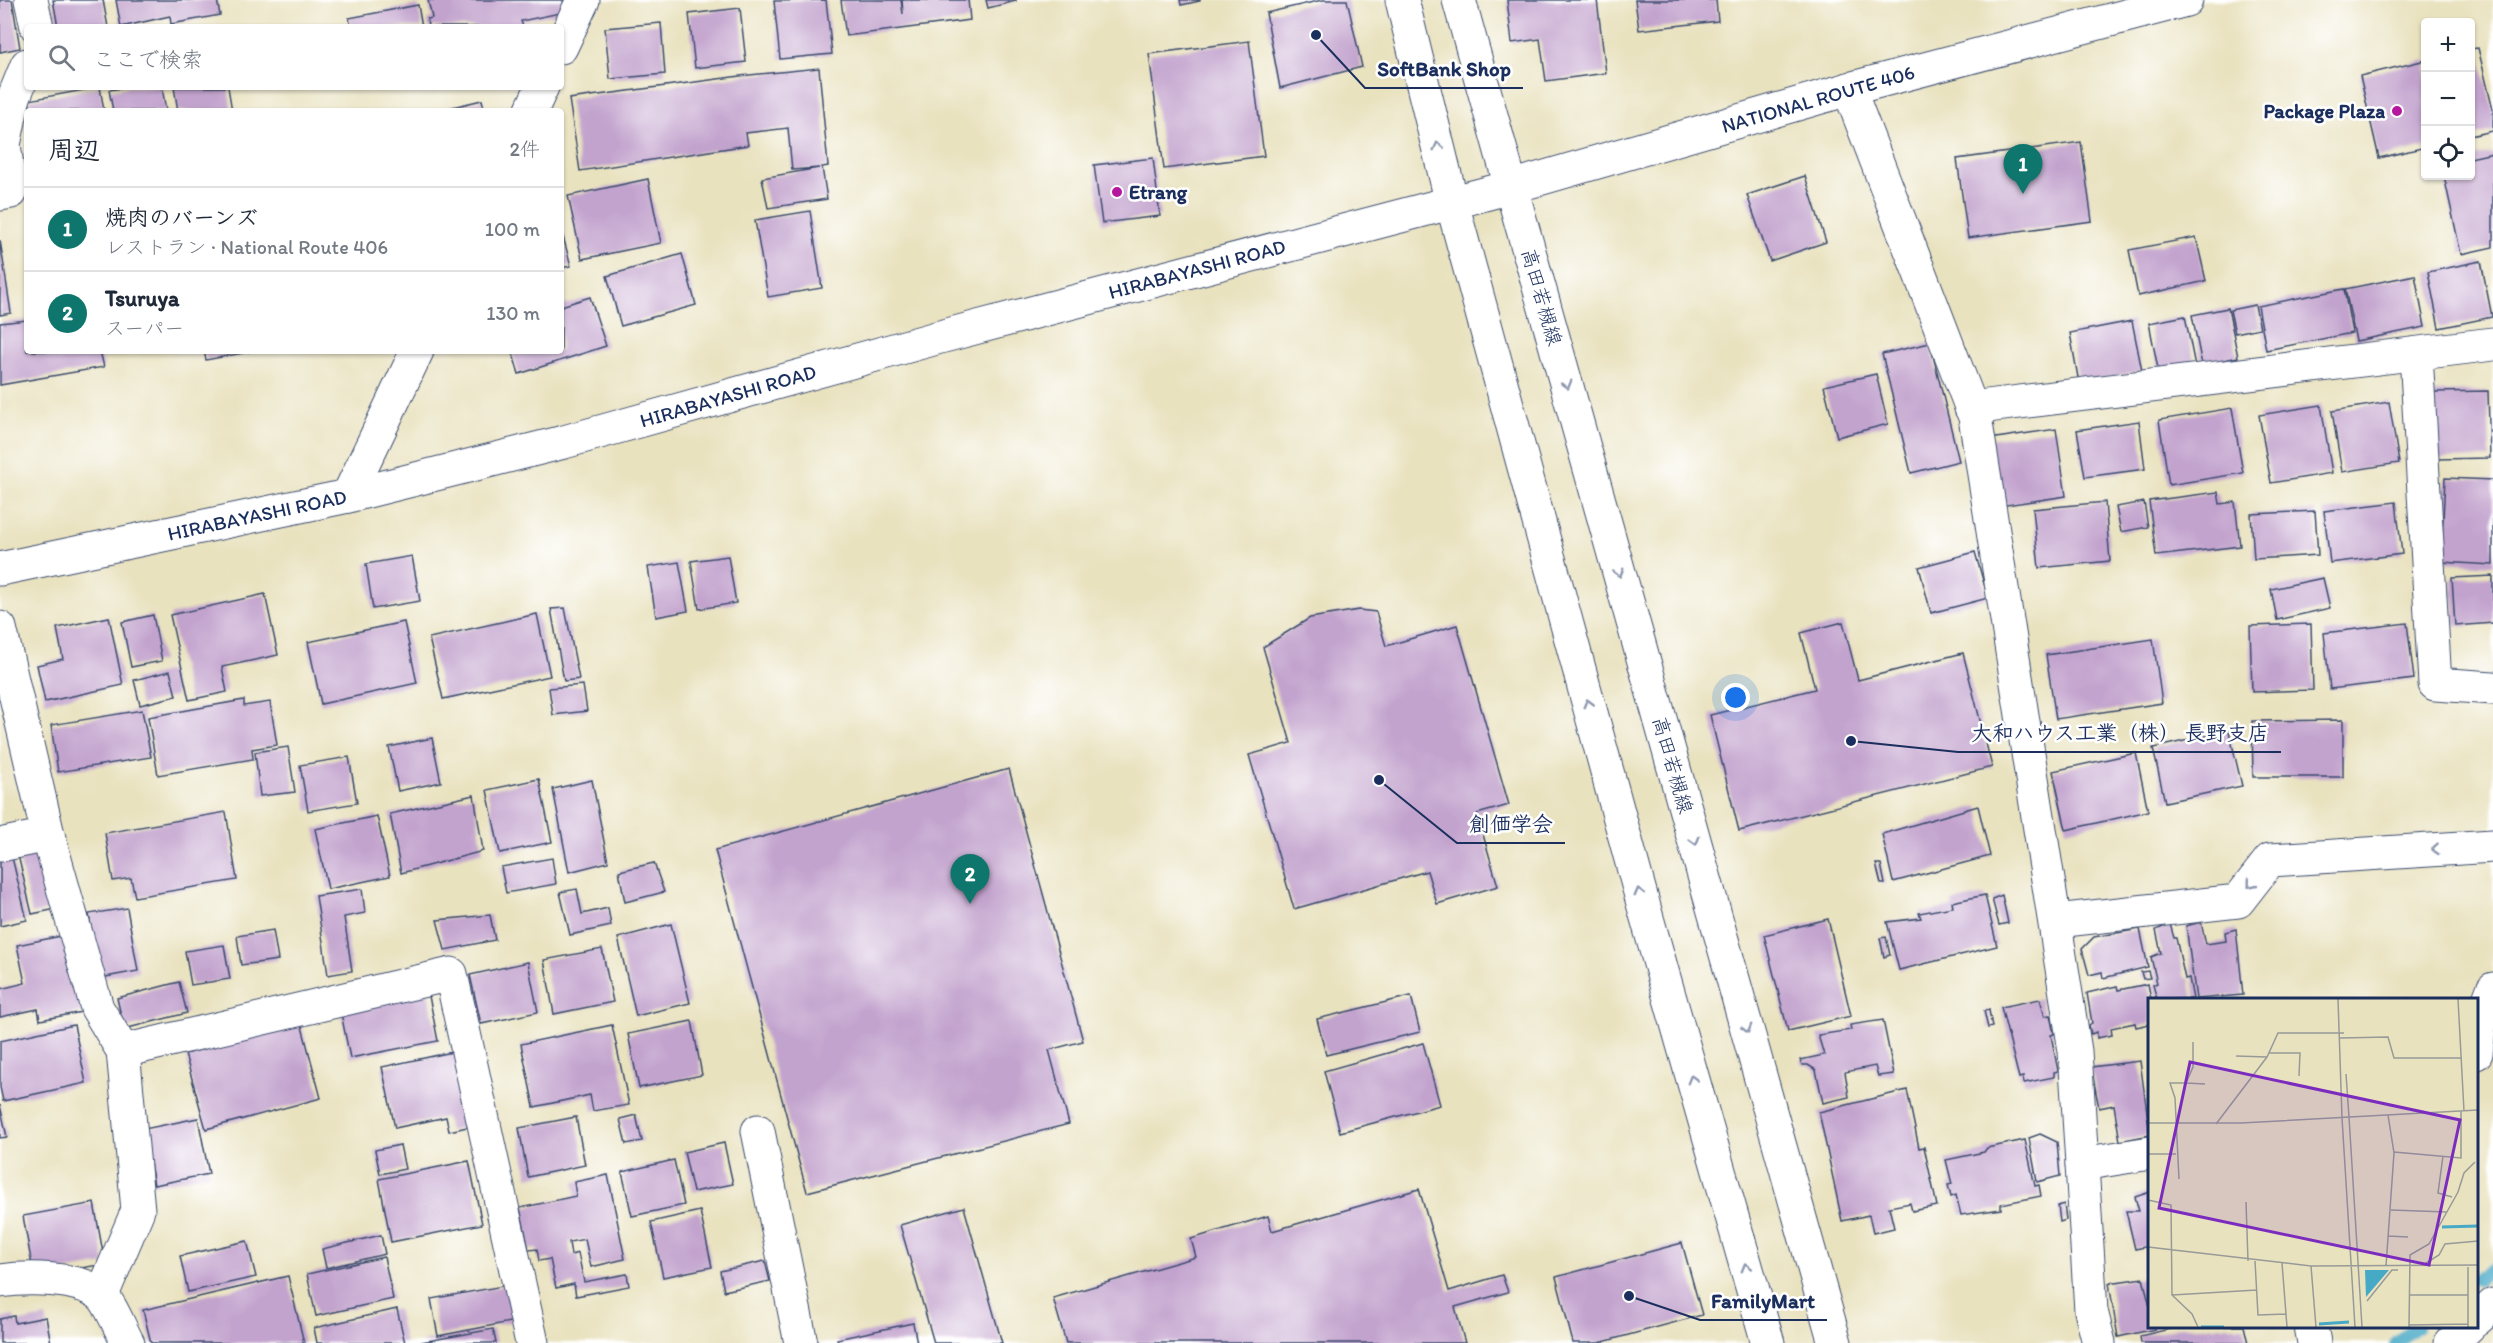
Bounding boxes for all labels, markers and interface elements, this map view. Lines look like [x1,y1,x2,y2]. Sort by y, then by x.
map controls [2421,18,2475,180]
button: + [2421,18,2475,72]
search box [24,24,564,90]
icon: search [45,41,78,74]
text: ここで検索 [93,46,203,73]
callout: SoftBank Shop [1365,49,1523,88]
text: SoftBank Shop [1377,56,1511,82]
street label: NATIONAL ROUTE 406 [1719,60,1917,138]
button: − [2421,72,2475,126]
place label: Package Plaza [2264,99,2385,124]
marker: Package Plaza [2390,104,2404,118]
button: locate [2421,126,2475,180]
text: 周辺 [48,134,100,166]
text: 2件 [509,137,540,161]
one-way arrow [1432,141,1445,151]
pin: 1 [2004,144,2042,194]
place label: Etrang [1129,180,1188,205]
marker: Etrang [1110,185,1124,199]
text: 焼肉のバーンズ [105,204,258,231]
text: 1 [63,217,72,241]
text: 100 m [485,217,540,241]
street label: HIRABAYASHI ROAD [1106,234,1288,304]
text: レストラン · National Route 406 [105,235,388,259]
street label: 高田若槻線 [1517,246,1567,348]
text: Tsuruya [105,285,179,312]
text: 2 [62,301,73,325]
text: 130 m [486,301,540,325]
text: スーパー [105,316,184,340]
street label: HIRABAYASHI ROAD [637,359,819,433]
one-way arrow [1560,379,1572,390]
street label: HIRABAYASHI ROAD [165,484,349,546]
one-way arrow [1612,567,1624,578]
your location [1721,683,1750,712]
one-way arrow [1583,699,1595,709]
callout: 大和ハウス工業（株） 長野支店 [1958,713,2281,752]
street label: 高田若槻線 [1648,714,1698,816]
text: 大和ハウス工業（株） 長野支店 [1971,720,2269,745]
callout: 創価学会 [1457,804,1565,843]
text: 創価学会 [1469,811,1553,836]
one-way arrow [1687,836,1700,846]
one-way arrow [2430,843,2439,856]
pin: 2 [950,854,990,904]
one-way arrow [2248,877,2259,888]
one-way arrow [1634,887,1647,897]
inset map [2148,998,2478,1328]
one-way arrow [1740,1023,1752,1034]
one-way arrow [1687,1074,1699,1085]
one-way arrow [1741,1262,1753,1273]
callout: FamilyMart [1700,1281,1827,1320]
text: FamilyMart [1711,1288,1815,1314]

